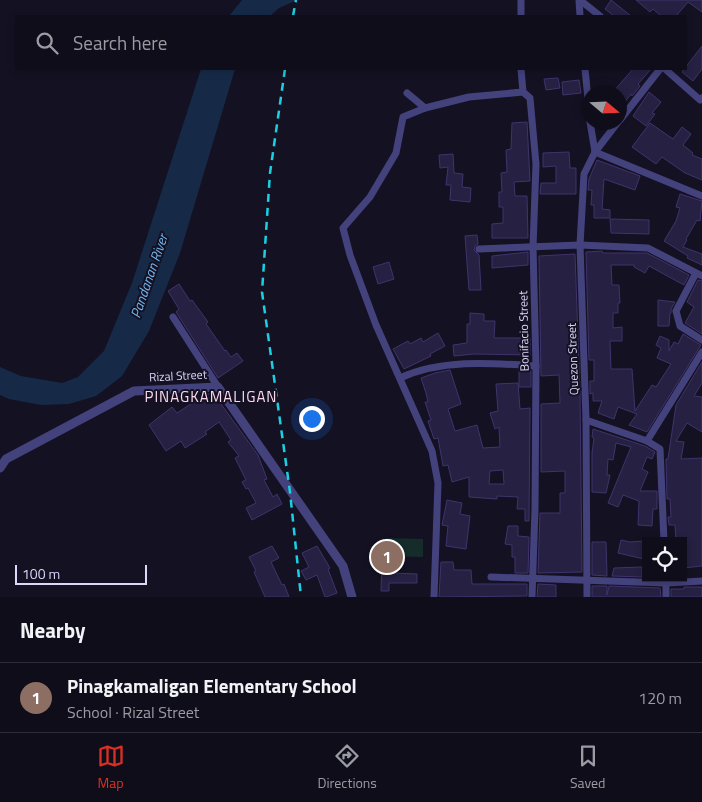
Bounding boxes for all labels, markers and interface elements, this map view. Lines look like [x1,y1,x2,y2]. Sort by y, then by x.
search box [15,15,687,70]
text: Search here [73,28,167,57]
icon: search [33,29,61,57]
north arrow [582,85,627,130]
water label: Pandanan River [124,230,173,321]
street label: Bonifacio Street [513,290,534,371]
street label: Quezon Street [562,322,583,395]
street label: Rizal Street [149,364,208,387]
district label: PINAGKAMALIGAN [145,385,277,408]
your location [299,406,325,432]
map controls [642,537,687,582]
button: locate [642,537,687,582]
pin: 1 [371,538,403,576]
scale bar [15,562,148,585]
text: 100 m [22,563,60,584]
text: Nearby [20,614,85,646]
text: Pinagkamaligan Elementary School [67,671,357,700]
text: 1 [32,686,40,710]
text: 120 m [638,686,682,710]
text: School · Rizal Street [67,700,199,724]
tab: Map [97,742,125,793]
tab: Directions [318,742,377,793]
tab: Saved [570,742,606,793]

